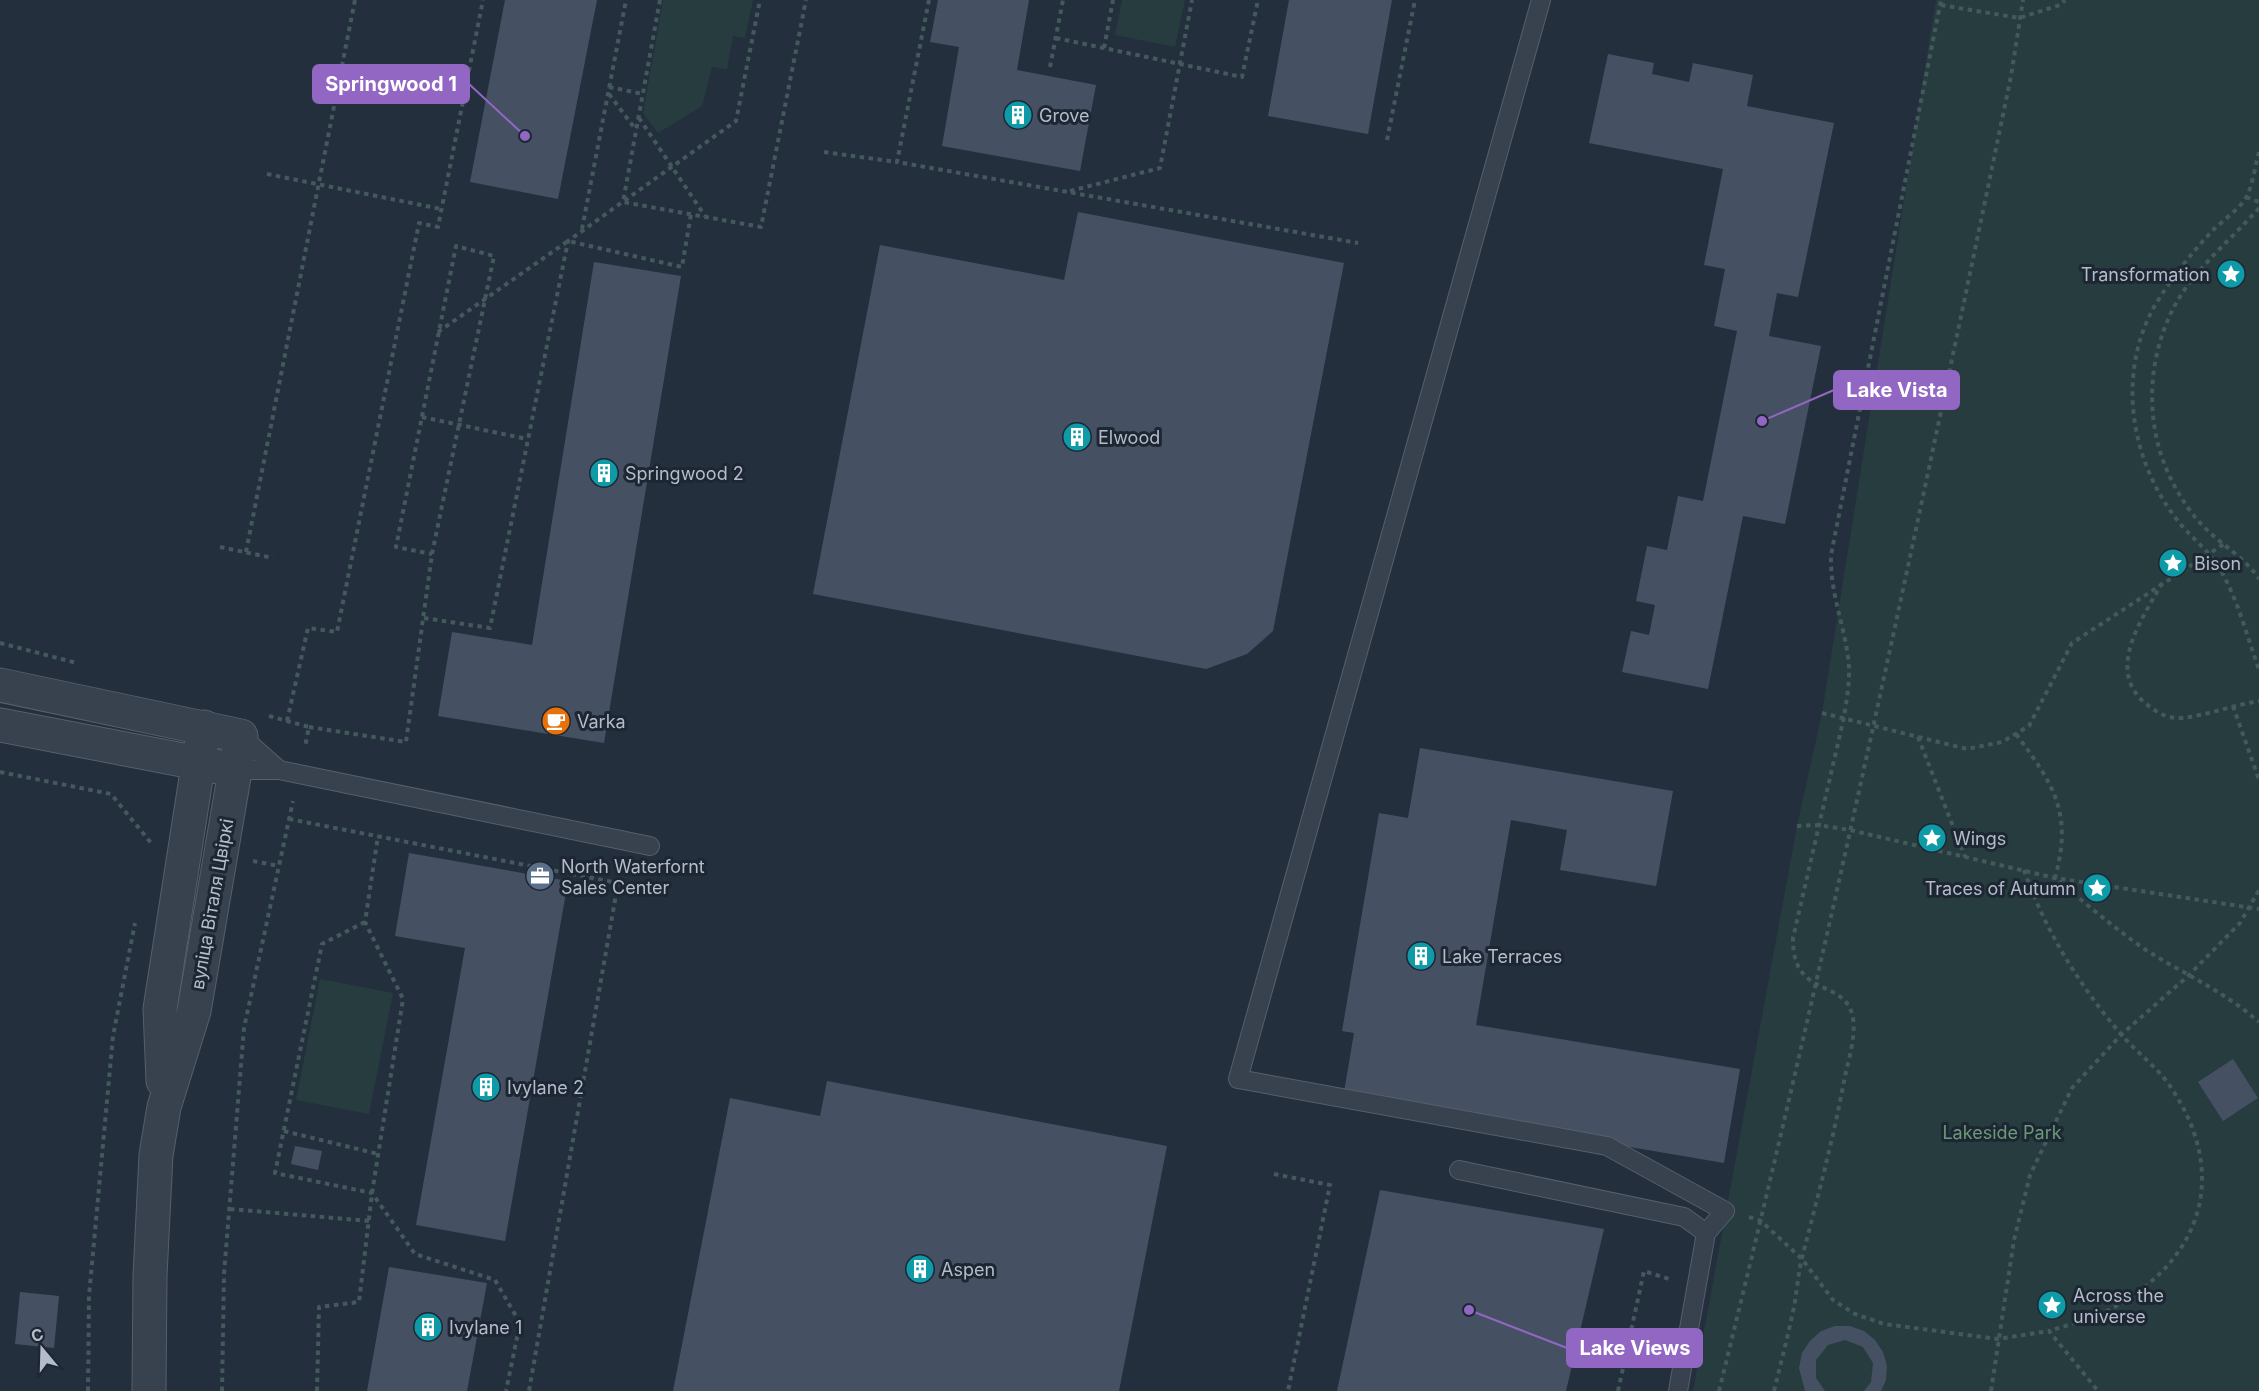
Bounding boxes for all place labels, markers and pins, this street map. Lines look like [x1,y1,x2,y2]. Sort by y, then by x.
callout: Springwood 1 [313,65,469,103]
building icon: Grove [1002,99,1034,131]
place label: Grove [1039,105,1090,126]
place icon: Transformation [2215,258,2247,290]
place label: Transformation [2081,264,2210,285]
callout: Lake Vista [1834,371,1959,409]
building icon: Elwood [1061,421,1093,453]
place label: Elwood [1098,427,1160,448]
building icon: Springwood 2 [588,457,620,489]
place label: Springwood 2 [625,463,744,484]
place icon: Bison [2157,547,2189,579]
place label: Bison [2194,553,2241,574]
cafe icon: Varka [540,705,572,737]
place label: Varka [577,711,626,732]
place icon: Wings [1916,822,1948,854]
place label: Wings [1953,828,2006,849]
place label: North Waterfornt Sales Center [561,856,705,898]
office icon: North Waterfornt Sales Center [524,860,556,892]
place icon: Traces of Autumn [2081,872,2113,904]
place label: Traces of Autumn [1925,878,2076,899]
building icon: Lake Terraces [1405,940,1437,972]
place label: Lake Terraces [1442,946,1562,967]
building icon: Ivylane 2 [470,1071,502,1103]
place label: Ivylane 2 [507,1077,584,1098]
building icon: Aspen [904,1253,936,1285]
place label: Aspen [941,1259,995,1280]
place label: Across the universe [2073,1285,2164,1327]
place icon: Across the universe [2036,1289,2068,1321]
building icon: Ivylane 1 [412,1311,444,1343]
place label: Ivylane 1 [449,1317,522,1338]
callout: Lake Views [1567,1329,1702,1367]

